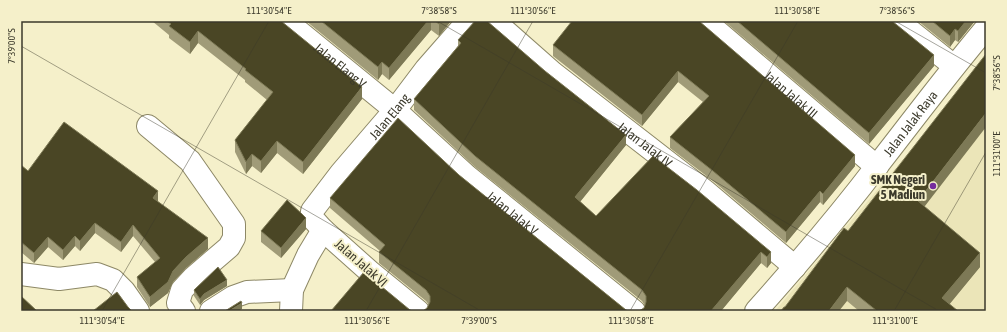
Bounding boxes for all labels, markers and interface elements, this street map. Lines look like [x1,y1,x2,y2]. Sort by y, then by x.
text: 111°30'54"E [247,5,292,16]
text: 7°38'58"S [421,5,457,16]
text: 111°30'56"E [511,5,556,16]
text: 111°30'58"E [775,5,820,16]
text: 7°38'56"S [879,5,915,16]
text: 7°39'00"S [6,28,17,64]
street label: Jalan Elang V [311,40,370,91]
text: 7°38'56"S [991,55,1002,91]
street label: Jalan Jalak III [762,67,821,121]
street label: Jalan Jalak Raya [880,87,940,159]
street label: Jalan Elang [366,90,413,142]
street label: Jalan Jalak IV [615,119,676,171]
text: 111°31'00"E [991,131,1002,176]
place label: SMK Negeri 5 Madiun [871,172,925,202]
marker: SMK Negeri 5 Madiun [928,181,938,191]
street label: Jalan Jalak V [484,188,542,238]
street label: Jalan Jalak VI [332,236,390,290]
text: 111°30'54"E [80,315,125,326]
text: 111°30'56"E [345,315,390,326]
text: 7°39'00"S [461,315,497,326]
text: 111°30'58"E [609,315,654,326]
text: 111°31'00"E [873,315,918,326]

